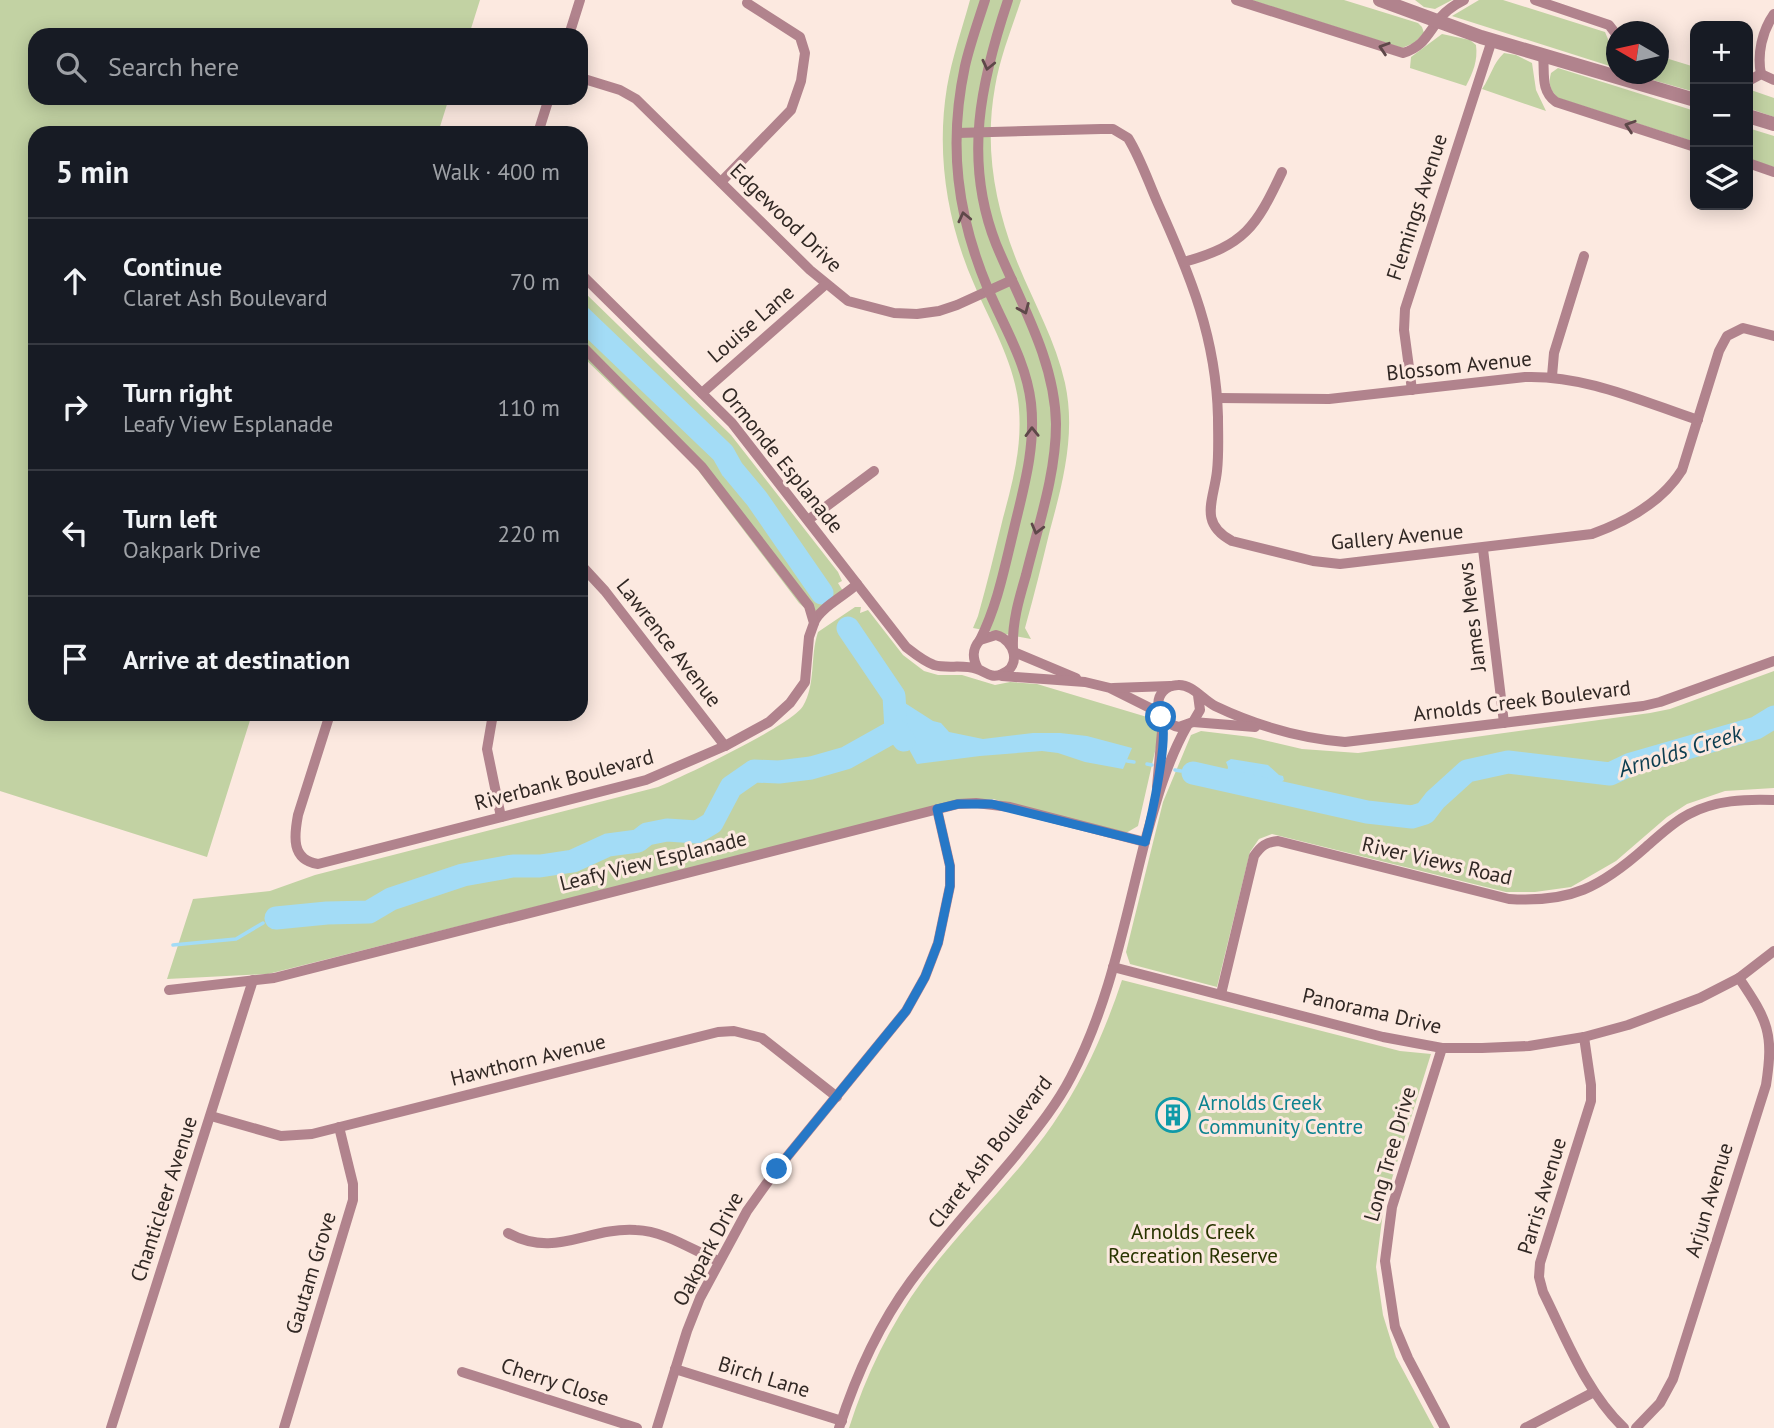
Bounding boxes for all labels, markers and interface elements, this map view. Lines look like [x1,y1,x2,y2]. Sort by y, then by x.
north arrow [1606,21,1669,84]
map controls [1690,21,1753,210]
button: + [1690,21,1753,84]
search box [28,28,588,105]
one-way arrow [1378,41,1390,56]
icon: search [52,48,90,86]
text: Search here [108,50,239,83]
one-way arrow [982,59,996,71]
button: − [1690,84,1753,147]
one-way arrow [1625,120,1637,134]
street label: Flemings Avenue [1380,130,1453,284]
button: layers [1690,147,1753,210]
text: 5 min [56,152,129,191]
text: Walk · 400 m [433,157,560,186]
street label: Edgewood Drive [724,157,848,278]
one-way arrow [958,211,972,223]
text: Continue [123,250,222,283]
icon: ahead [56,262,94,300]
text: 70 m [510,267,560,296]
street label: Louise Lane [702,279,800,369]
text: Claret Ash Boulevard [123,283,328,312]
one-way arrow [1016,301,1030,314]
street label: Blossom Avenue [1385,344,1533,387]
text: Turn right [123,376,232,409]
street label: Ormonde Esplanade [715,381,850,538]
icon: right [56,388,94,426]
text: 110 m [498,393,560,422]
text: Leafy View Esplanade [123,409,333,438]
one-way arrow [1024,426,1039,437]
text: Turn left [123,502,217,535]
icon: left [56,514,94,552]
street label: Gallery Avenue [1330,517,1464,556]
text: 220 m [498,519,560,548]
one-way arrow [1031,523,1046,535]
text: Oakpark Drive [123,535,261,564]
street label: James Mews [1451,561,1492,674]
street label: Lawrence Avenue [611,573,728,712]
icon: arrive [56,640,94,678]
text: Arrive at destination [123,643,350,676]
street label: Arnolds Creek Boulevard [1412,674,1632,727]
route start [1145,701,1176,732]
water label: Arnolds Creek [1613,717,1747,783]
street label: Riverbank Boulevard [471,743,656,816]
street label: Leafy View Esplanade [557,824,749,897]
street label: River Views Road [1359,830,1515,891]
street label: Panorama Drive [1300,981,1444,1040]
street label: Hawthorn Avenue [447,1027,608,1092]
street label: Claret Ash Boulevard [921,1070,1058,1234]
street label: Long Tree Drive [1357,1083,1422,1224]
place label: Arnolds Creek Community Centre [1198,1089,1363,1140]
building icon: Arnolds Creek Community Centre [1154,1096,1192,1134]
street label: Chanticleer Avenue [124,1113,203,1285]
street label: Parris Avenue [1511,1134,1572,1258]
street label: Arjun Avenue [1678,1139,1739,1260]
route end [761,1153,792,1184]
street label: Oakpark Drive [666,1187,749,1311]
street label: Gautam Grove [279,1208,342,1337]
park label: Arnolds Creek Recreation Reserve [1108,1218,1278,1269]
street label: Birch Lane [715,1350,813,1403]
street label: Cherry Close [498,1351,613,1412]

